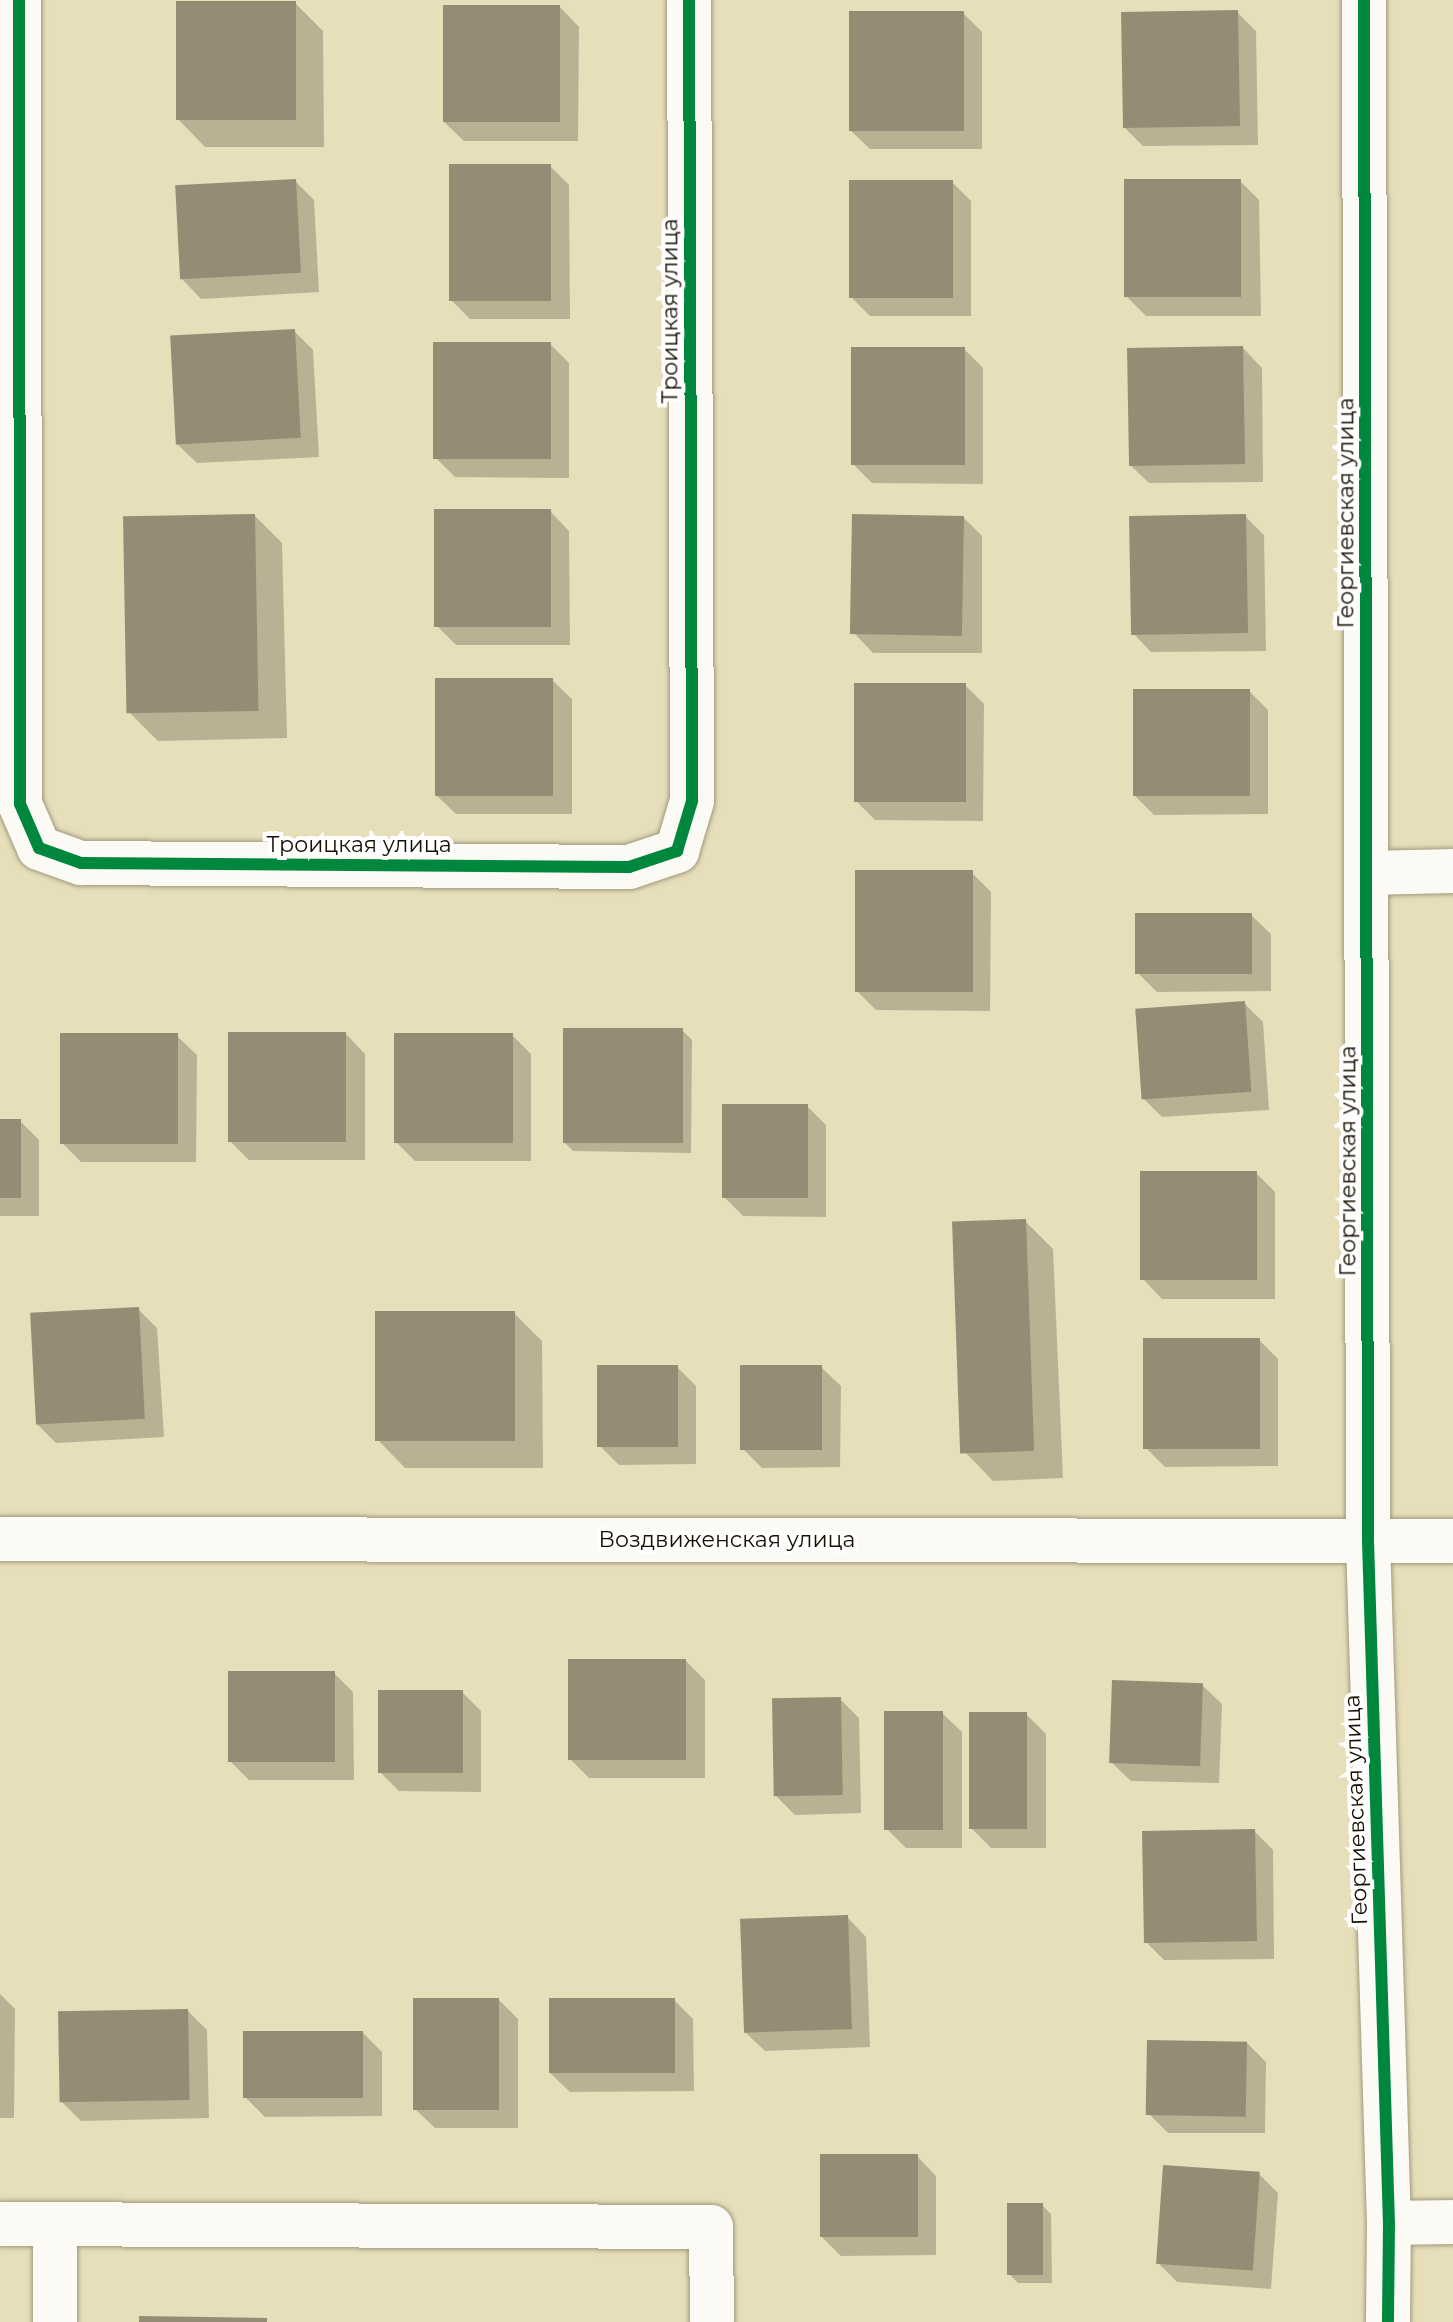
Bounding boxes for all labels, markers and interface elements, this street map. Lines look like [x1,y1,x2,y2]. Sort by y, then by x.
street label: Троицкая улица [657,218,683,404]
street label: Георгиевская улица [1333,398,1359,628]
street label: Троицкая улица [266,832,452,858]
street label: Георгиевская улица [1335,1046,1361,1276]
street label: Воздвиженская улица [599,1527,855,1553]
street label: Георгиевская улица [1339,1694,1373,1926]

